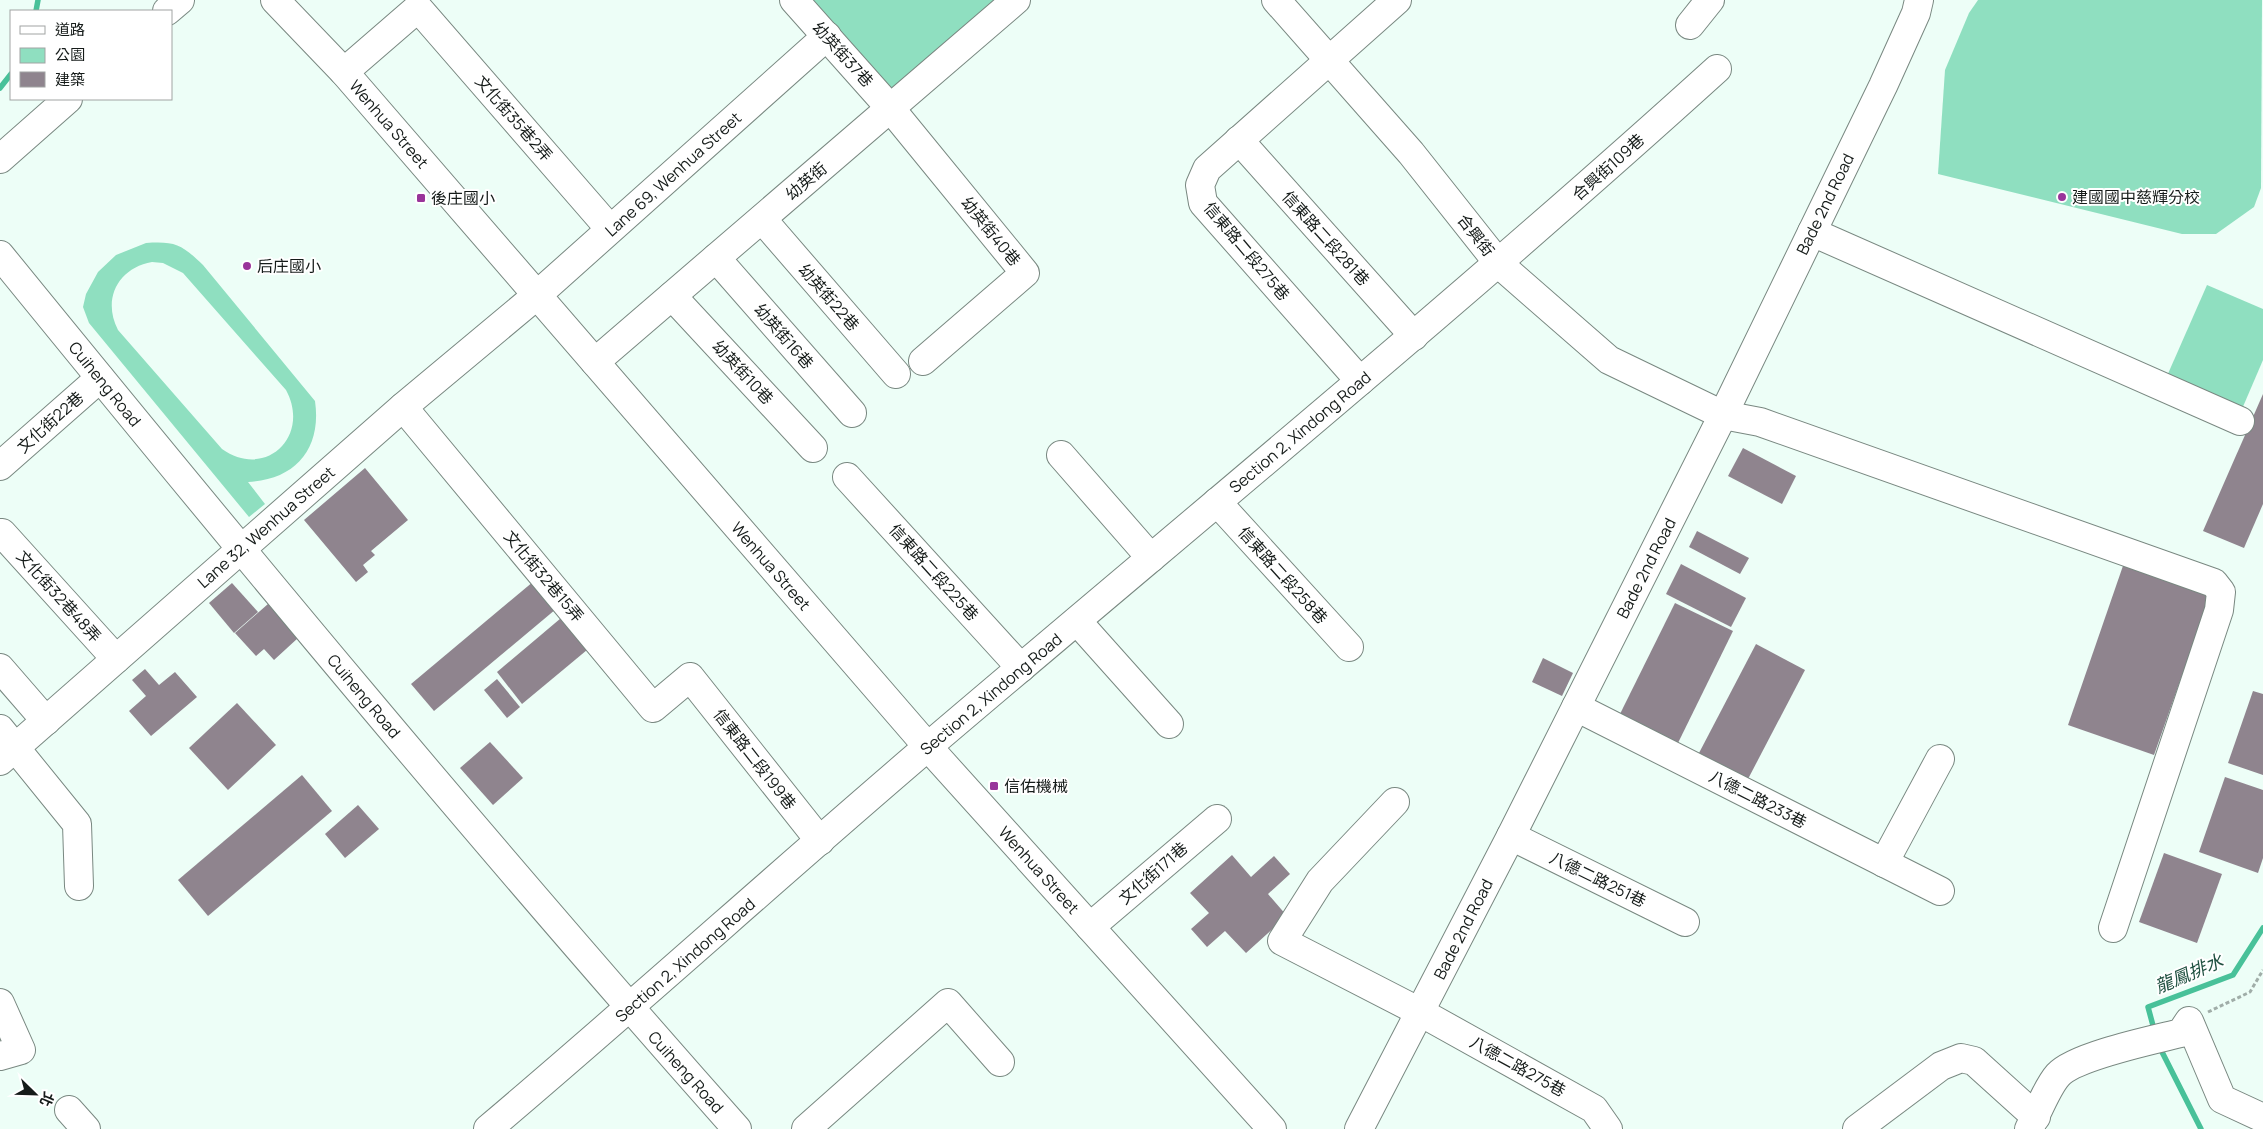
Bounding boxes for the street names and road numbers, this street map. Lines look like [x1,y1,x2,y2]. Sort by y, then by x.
street label: 幼英街37巷 [808,17,878,91]
street label: 文化街35巷2弄 [471,70,557,166]
street label: Wenhua Street [344,75,434,173]
street label: Lane 69, Wenhua Street [600,107,746,241]
street label: 合興街109巷 [1567,129,1649,205]
street label: Bade 2nd Road [1791,150,1859,258]
street label: 幼英街 [781,157,831,205]
street label: 信東路二段281巷 [1277,186,1375,290]
street label: 幼英街40巷 [956,192,1026,270]
street label: 信東路二段275巷 [1199,197,1295,305]
street label: 合興街 [1453,209,1499,261]
street label: 幼英街22巷 [794,259,864,335]
street label: 幼英街16巷 [749,299,819,373]
street label: 幼英街10巷 [708,335,778,409]
street label: Cuiheng Road [64,337,146,431]
street label: Section 2, Xindong Road [1224,366,1376,498]
street label: 文化街22巷 [12,386,88,458]
street label: Lane 32, Wenhua Street [193,461,339,593]
street label: Bade 2nd Road [1611,514,1681,622]
street label: Wenhua Street [726,517,816,615]
street label: 信東路二段225巷 [885,519,983,625]
street label: 信東路二段258巷 [1233,522,1333,628]
street label: 文化街32巷15弄 [499,525,589,627]
street label: 文化街32巷48弄 [12,545,106,647]
street label: Section 2, Xindong Road [915,628,1067,760]
street label: Cuiheng Road [322,649,406,743]
street label: 信東路二段199巷 [709,704,801,814]
street label: 八德二路233巷 [1705,765,1811,833]
street label: Wenhua Street [994,821,1084,919]
street label: 文化街171巷 [1114,837,1192,909]
street label: 八德二路251巷 [1546,846,1650,912]
street label: Bade 2nd Road [1428,875,1498,983]
street label: Section 2, Xindong Road [610,893,760,1027]
street label: Cuiheng Road [643,1026,729,1118]
street label: 八德二路275巷 [1466,1031,1570,1101]

